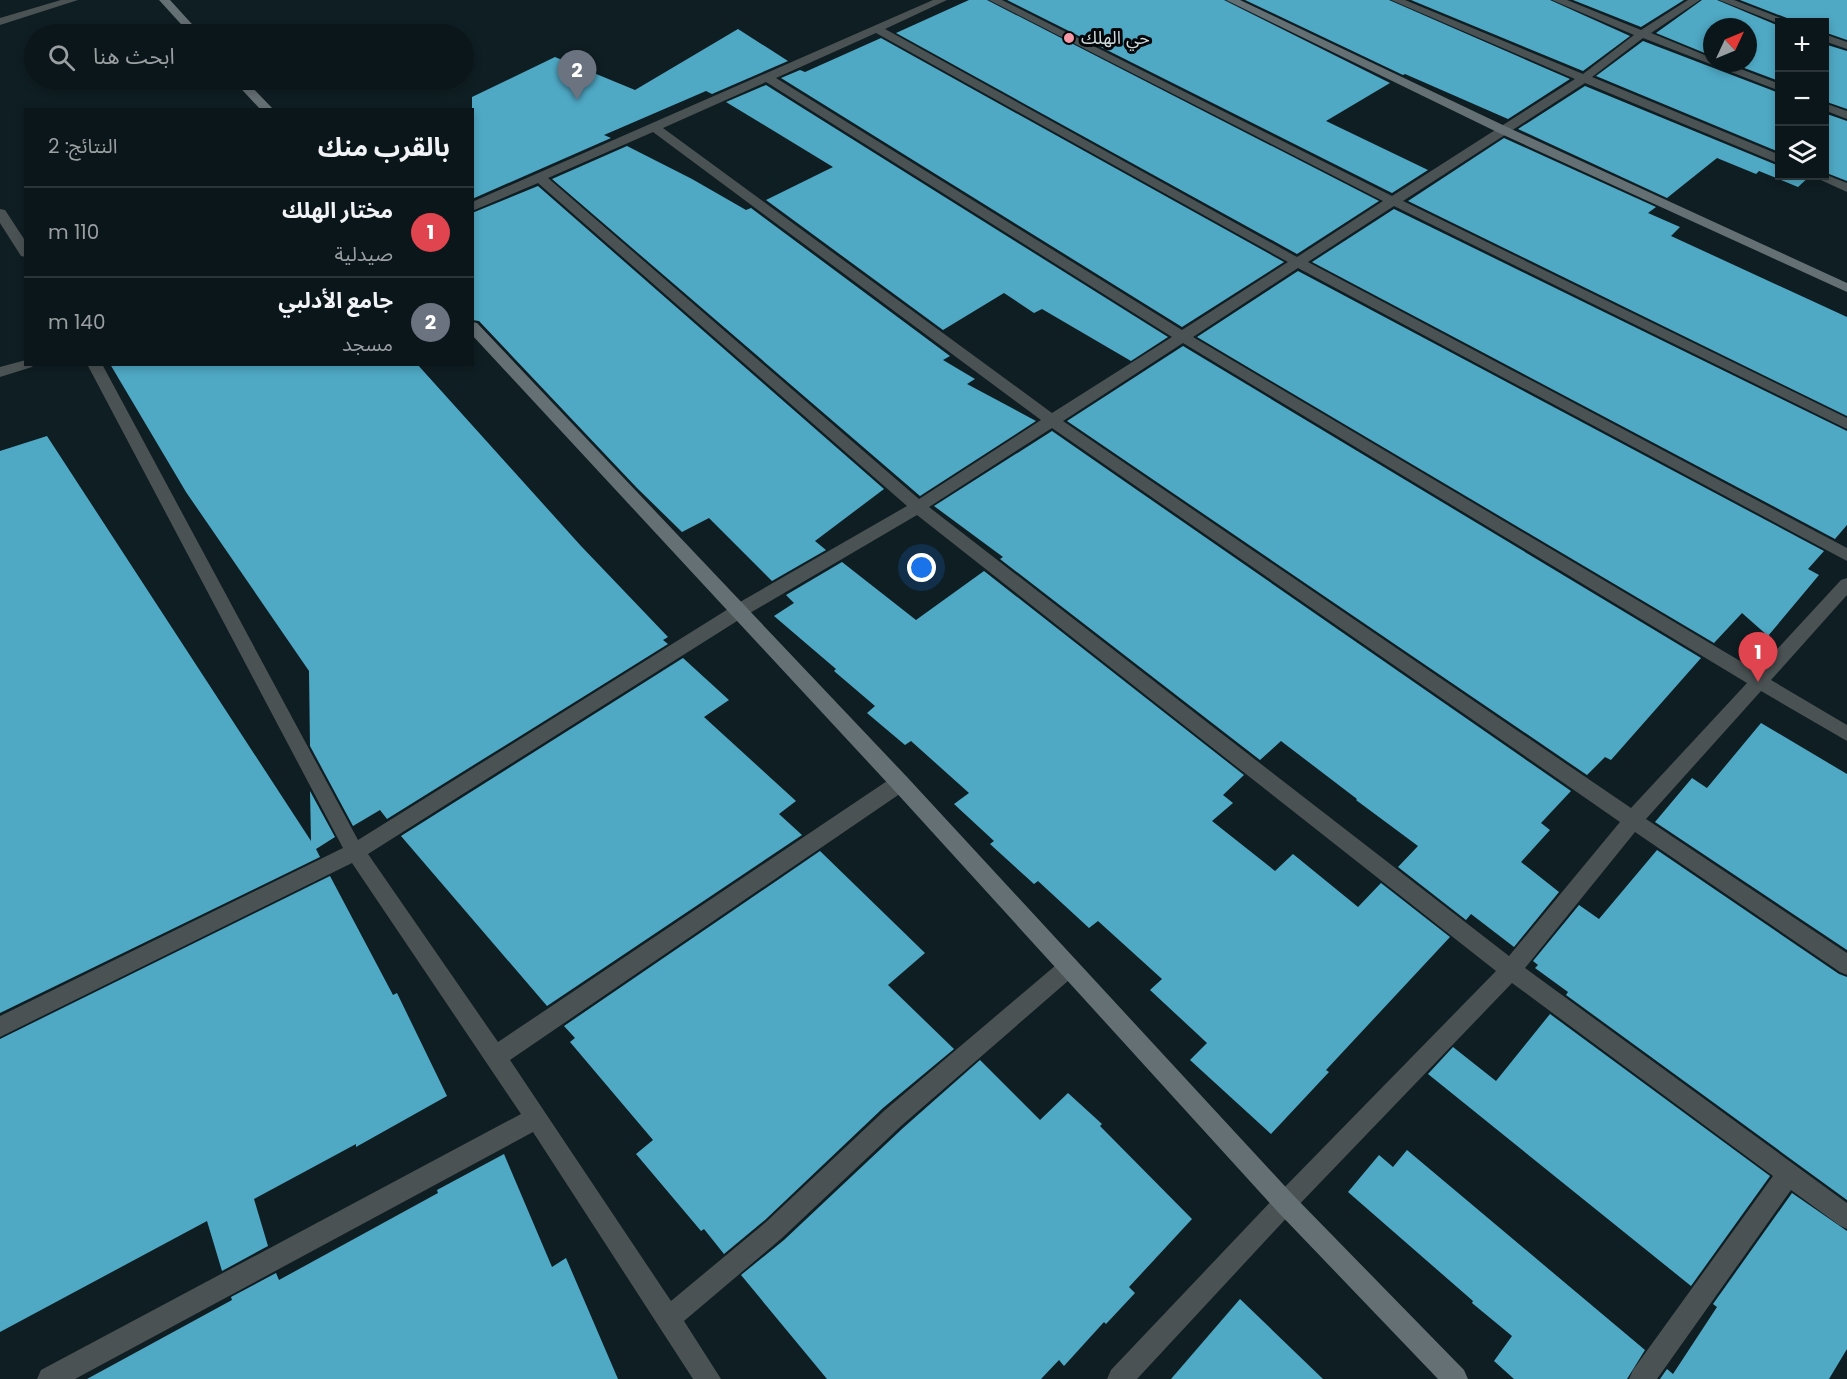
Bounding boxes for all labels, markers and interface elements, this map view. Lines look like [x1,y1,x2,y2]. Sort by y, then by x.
north arrow [1703,18,1757,72]
map controls [1775,18,1829,180]
button: + [1775,18,1829,72]
search box [24,24,474,90]
place label: حي الهلك [1081,25,1150,51]
marker: حي الهلك [1062,31,1076,45]
icon: search [45,41,78,74]
text: ابحث هنا [93,41,175,72]
pin: 2 [558,51,596,100]
button: − [1775,72,1829,126]
button: layers [1775,126,1829,180]
text: بالقرب منك [318,129,450,165]
text: النتائج: 2 [48,132,118,160]
text: مختار الهلك [282,195,393,226]
text: 110 m [48,218,99,246]
text: 1 [427,218,434,246]
text: صيدلية [334,240,393,268]
text: جامع الأدلبي [278,285,393,316]
text: 140 m [48,308,106,336]
text: 2 [425,308,436,336]
text: مسجد [342,330,393,358]
your location [907,553,936,582]
pin: 1 [1738,632,1778,682]

